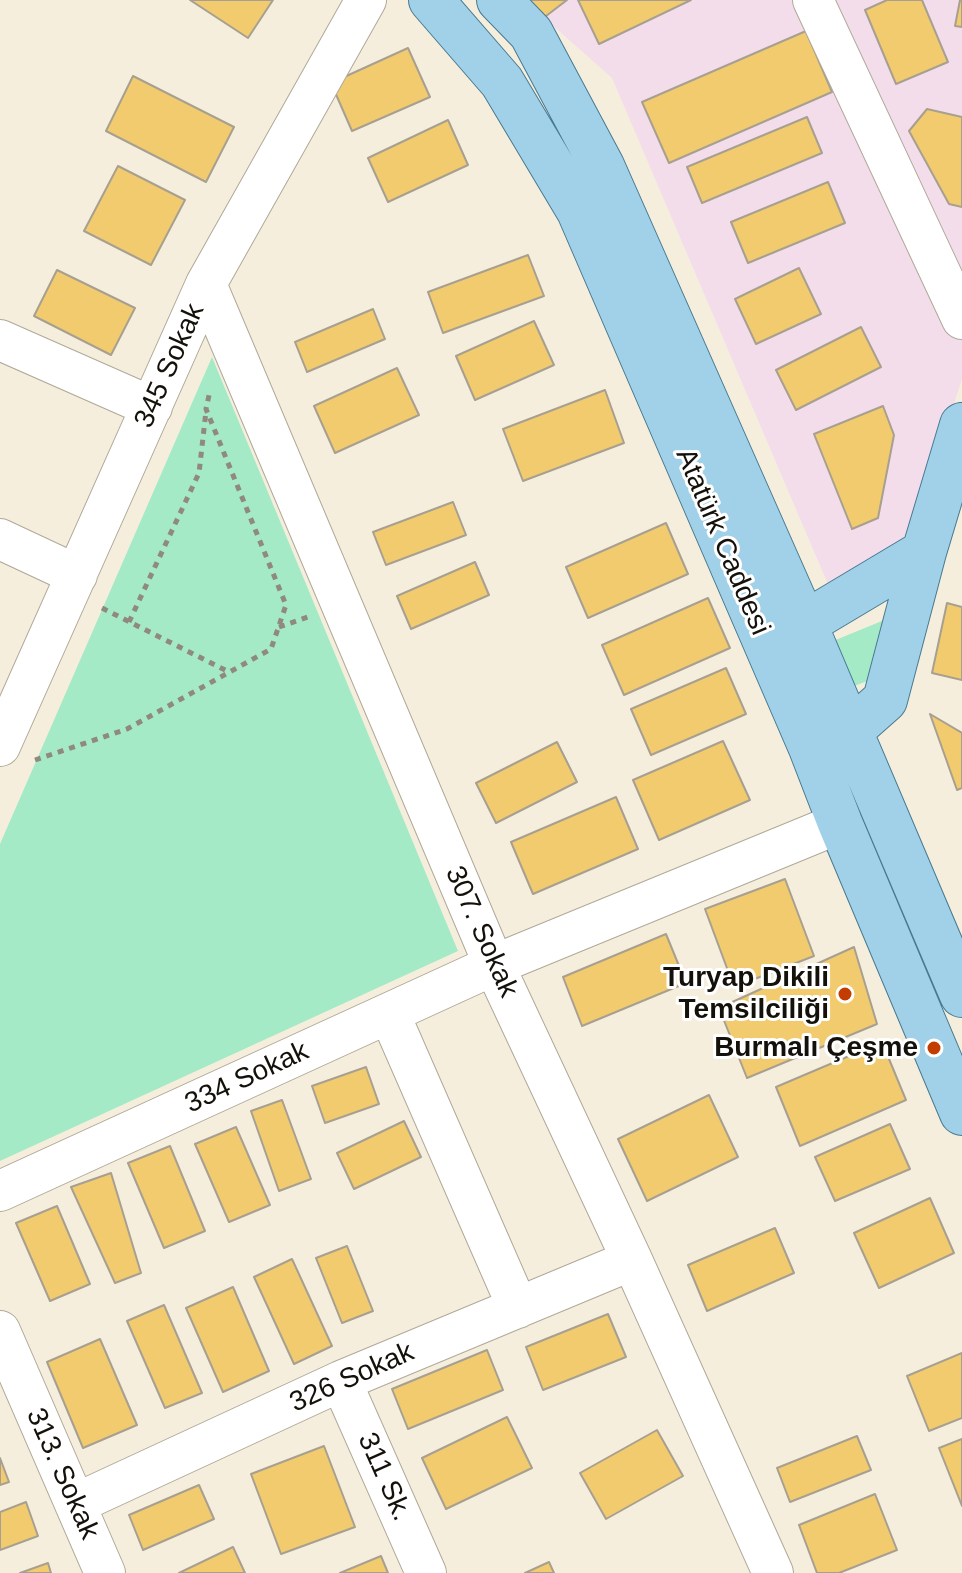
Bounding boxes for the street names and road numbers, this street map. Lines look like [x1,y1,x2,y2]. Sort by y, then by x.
street label: 345 Sokak [128,299,212,433]
street label: Atatürk Caddesi [668,444,776,640]
street label: 307. Sokak [437,861,525,1003]
street label: 334 Sokak [180,1035,314,1121]
street label: 326 Sokak [285,1336,419,1420]
street label: 313. Sokak [18,1403,106,1545]
street label: 311 Sk. [350,1428,418,1526]

